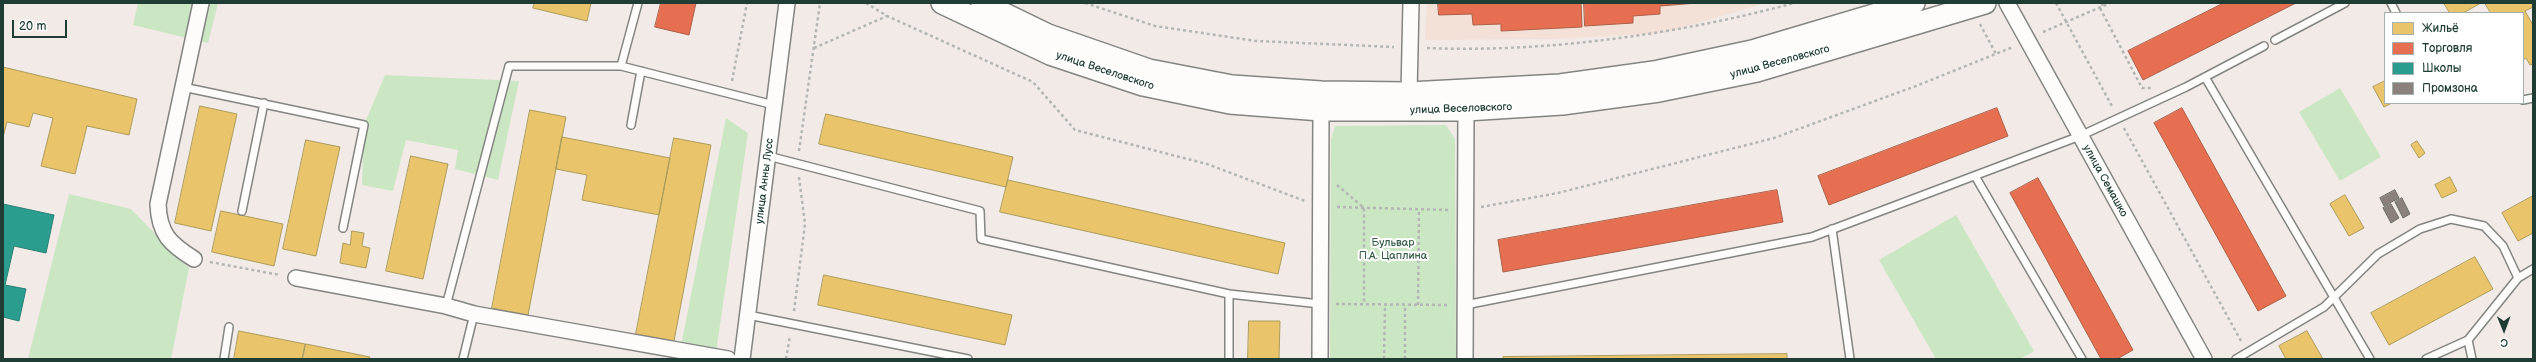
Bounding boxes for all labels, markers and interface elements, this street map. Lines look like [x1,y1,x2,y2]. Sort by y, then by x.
scale bar [14,12,69,38]
legend [2384,12,2524,104]
text: 20 m [19,19,46,34]
text: Жильё [2422,21,2459,36]
text: Торговля [2422,41,2472,56]
street label: улица Веселовского [1729,42,1831,82]
street label: улица Веселовского [1054,49,1156,93]
text: Школы [2422,61,2461,76]
text: Промзона [2422,81,2478,96]
street label: улица Веселовского [1410,101,1512,117]
street label: улица Анны Лусс [753,137,777,225]
street label: улица Семашко [2080,143,2130,219]
park label: Бульвар П.А. Цаплина [1359,236,1427,262]
north arrow [2484,310,2524,350]
text: С [2500,336,2508,349]

